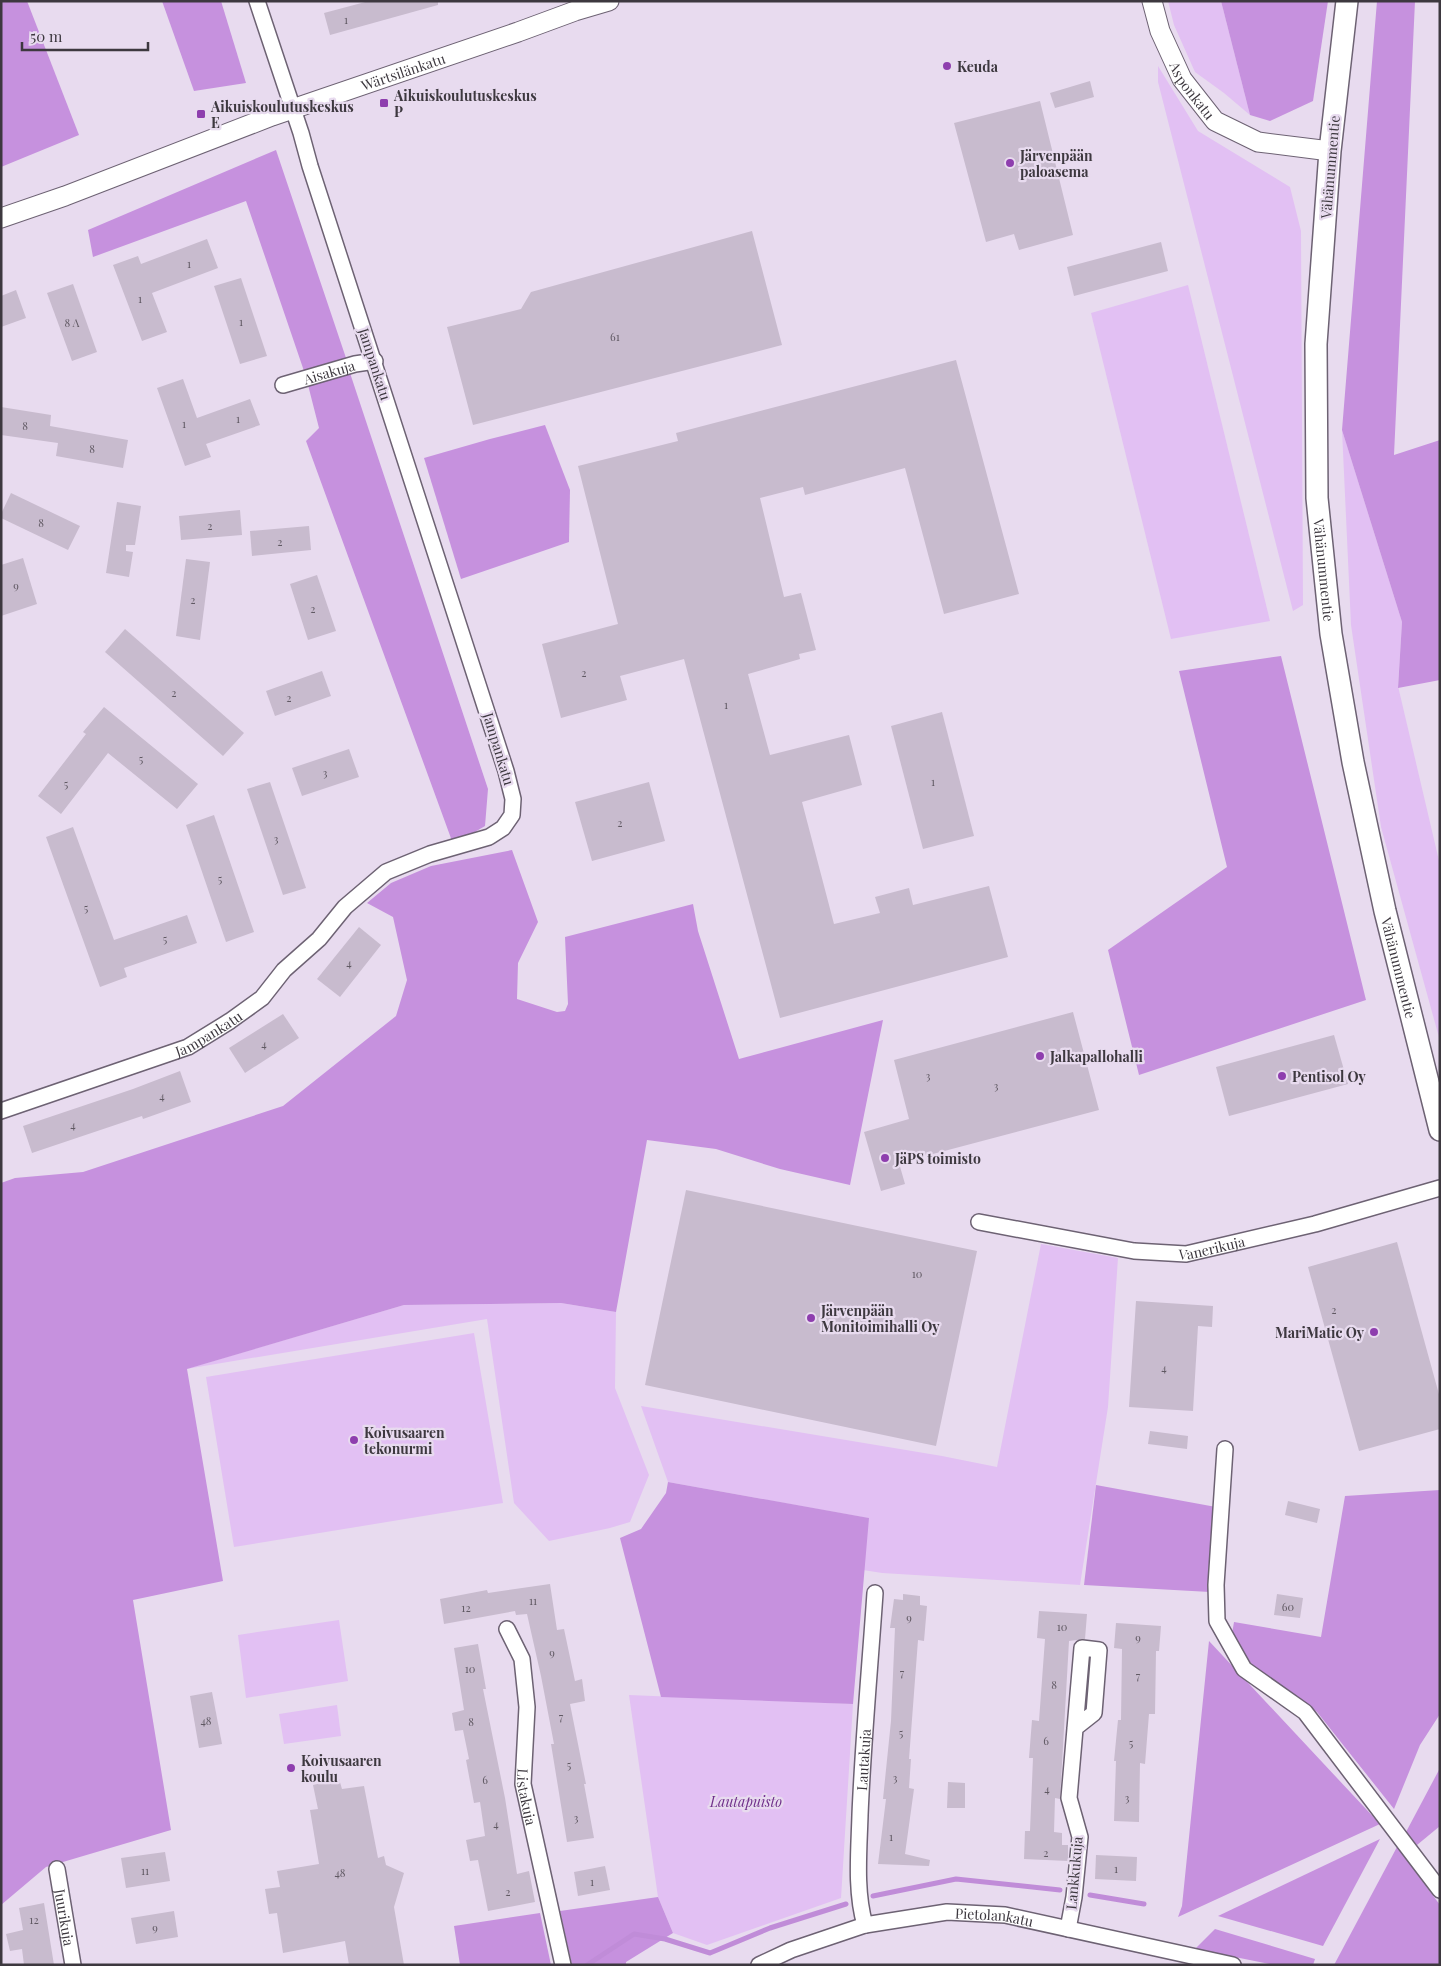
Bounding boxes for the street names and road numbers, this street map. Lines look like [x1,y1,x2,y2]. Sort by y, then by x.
street label: Wärtsilänkatu [358,48,447,95]
street label: Asponkatu [1165,57,1220,123]
street label: Vähänummentie [1316,115,1344,220]
street label: Jampankatu [354,325,396,402]
street label: Aisakuja [300,355,357,388]
street label: Vähänummentie [1310,517,1339,623]
street label: Jampankatu [479,710,519,788]
street label: Vähänummentie [1377,914,1421,1020]
street label: Jampankatu [172,1006,246,1061]
street label: Vanerikuja [1177,1231,1246,1264]
street label: Lautakuja [852,1728,874,1791]
street label: Listakuja [513,1768,541,1827]
street label: Lankkukuja [1061,1836,1087,1910]
street label: Juurikuja [51,1886,79,1947]
street label: Pietolankatu [955,1903,1035,1930]

